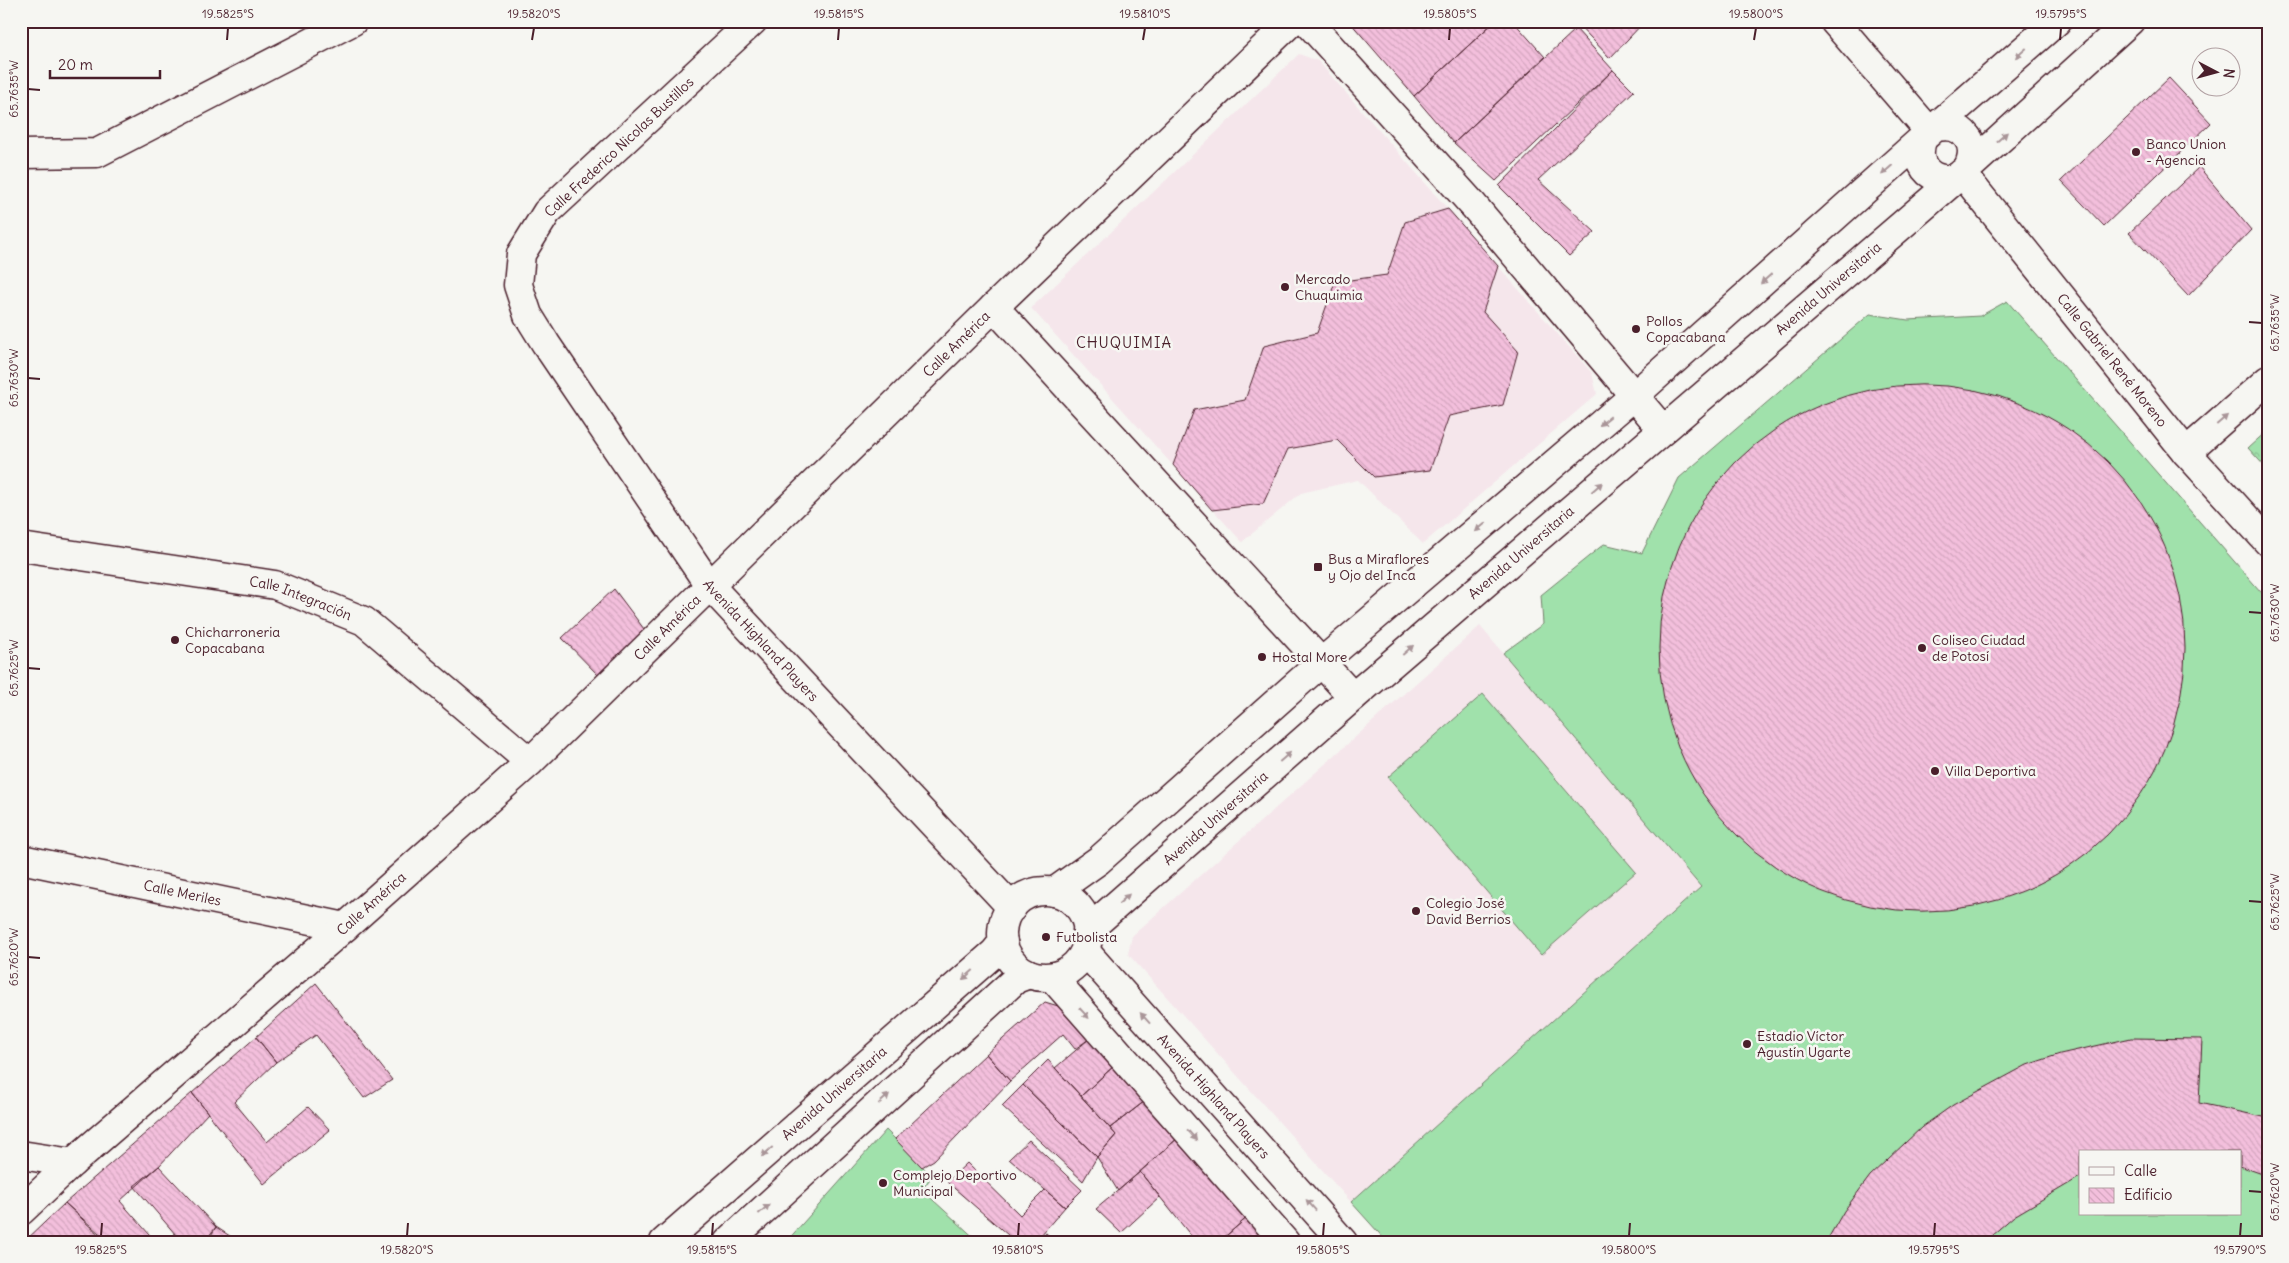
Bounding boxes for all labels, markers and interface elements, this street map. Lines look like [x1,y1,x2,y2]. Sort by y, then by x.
text: 19.5825°S [202,6,254,21]
text: 19.5820°S [508,6,561,21]
text: 19.5815°S [814,6,864,21]
text: 19.5810°S [1119,6,1171,21]
text: 19.5805°S [1423,6,1477,21]
text: 19.5800°S [1729,6,1783,21]
text: 19.5795°S [2035,6,2087,21]
scale bar [50,48,160,80]
one-way arrow [2014,48,2027,59]
north arrow [2192,48,2242,98]
text: 20 m [58,55,93,74]
text: 65.7635°W [6,60,21,118]
text: N [2219,68,2238,79]
street label: Calle Frederico Nicolas Bustillos [541,73,697,221]
one-way arrow [1996,131,2008,143]
place label: Banco Union - Agencia [2146,135,2226,169]
marker: Banco Union - Agencia [2130,146,2142,158]
one-way arrow [1881,164,1893,176]
street label: Avenida Universitaria [1772,238,1885,339]
place label: Mercado Chuquimia [1295,270,1363,304]
one-way arrow [1759,273,1772,284]
marker: Mercado Chuquimia [1279,281,1291,293]
street label: Calle Gabriel René Moreno [2053,290,2171,431]
text: 65.7635°W [2267,294,2282,352]
street label: Calle América [919,307,994,381]
place label: Pollos Copacabana [1646,312,1726,346]
marker: Pollos Copacabana [1630,323,1642,335]
district label: CHUQUIMIA [1076,333,1172,352]
text: 65.7630°W [6,349,21,407]
one-way arrow [2216,414,2228,426]
one-way arrow [1599,415,1611,427]
one-way arrow [1591,482,1603,493]
street label: Avenida Universitaria [1464,502,1578,603]
one-way arrow [1475,521,1488,532]
place label: Bus a Miraflores y Ojo del Inca [1328,550,1429,584]
marker: Bus a Miraflores y Ojo del Inca [1312,561,1324,573]
street label: Calle Integración [248,572,355,624]
street label: Avenida Highland Players [699,576,823,705]
text: 65.7630°W [2267,584,2282,642]
street label: Calle América [630,591,705,664]
place label: Chicharroneria Copacabana [185,623,280,657]
place label: Coliseo Ciudad de Potosí [1932,631,2025,665]
marker: Chicharroneria Copacabana [169,634,181,646]
text: 65.7625°W [6,639,21,697]
marker: Coliseo Ciudad de Potosí [1916,642,1928,654]
one-way arrow [1401,644,1413,656]
place label: Hostal More [1272,648,1347,666]
marker: Hostal More [1256,651,1268,663]
one-way arrow [1278,751,1291,762]
place label: Villa Deportiva [1945,762,2036,780]
marker: Villa Deportiva [1929,765,1941,777]
street label: Avenida Universitaria [1159,767,1272,869]
street label: Calle América [333,868,410,939]
text: 65.7625°W [2267,873,2282,931]
street label: Calle Meriles [142,876,223,910]
one-way arrow [1117,893,1129,905]
place label: Colegio José David Berrios [1426,894,1511,928]
marker: Colegio José David Berrios [1410,905,1422,917]
text: 65.7620°W [6,928,21,986]
place label: Futbolista [1056,928,1117,946]
marker: Futbolista [1040,931,1052,943]
one-way arrow [961,970,974,981]
one-way arrow [1079,1006,1090,1019]
one-way arrow [1139,1013,1151,1025]
place label: Estadio Víctor Agustín Ugarte [1757,1027,1851,1061]
street label: Avenida Highland Players [1154,1030,1274,1162]
marker: Estadio Víctor Agustín Ugarte [1741,1038,1753,1050]
street label: Avenida Universitaria [778,1042,890,1144]
one-way arrow [878,1093,890,1105]
one-way arrow [1186,1128,1197,1141]
one-way arrow [761,1146,773,1158]
legend [2079,1150,2242,1216]
text: Calle [2124,1161,2157,1180]
text: 65.7620°W [2267,1163,2282,1221]
place label: Complejo Deportivo Municipal [893,1166,1017,1200]
marker: Complejo Deportivo Municipal [877,1177,889,1189]
text: Edificio [2124,1185,2172,1204]
one-way arrow [1305,1200,1317,1212]
one-way arrow [758,1203,770,1215]
text: 19.5825°S [75,1242,127,1257]
text: 19.5820°S [381,1242,434,1257]
text: 19.5815°S [687,1242,737,1257]
text: 19.5810°S [992,1242,1044,1257]
text: 19.5805°S [1296,1242,1350,1257]
text: 19.5800°S [1602,1242,1656,1257]
text: 19.5795°S [1908,1242,1960,1257]
text: 19.5790°S [2214,1242,2266,1257]

